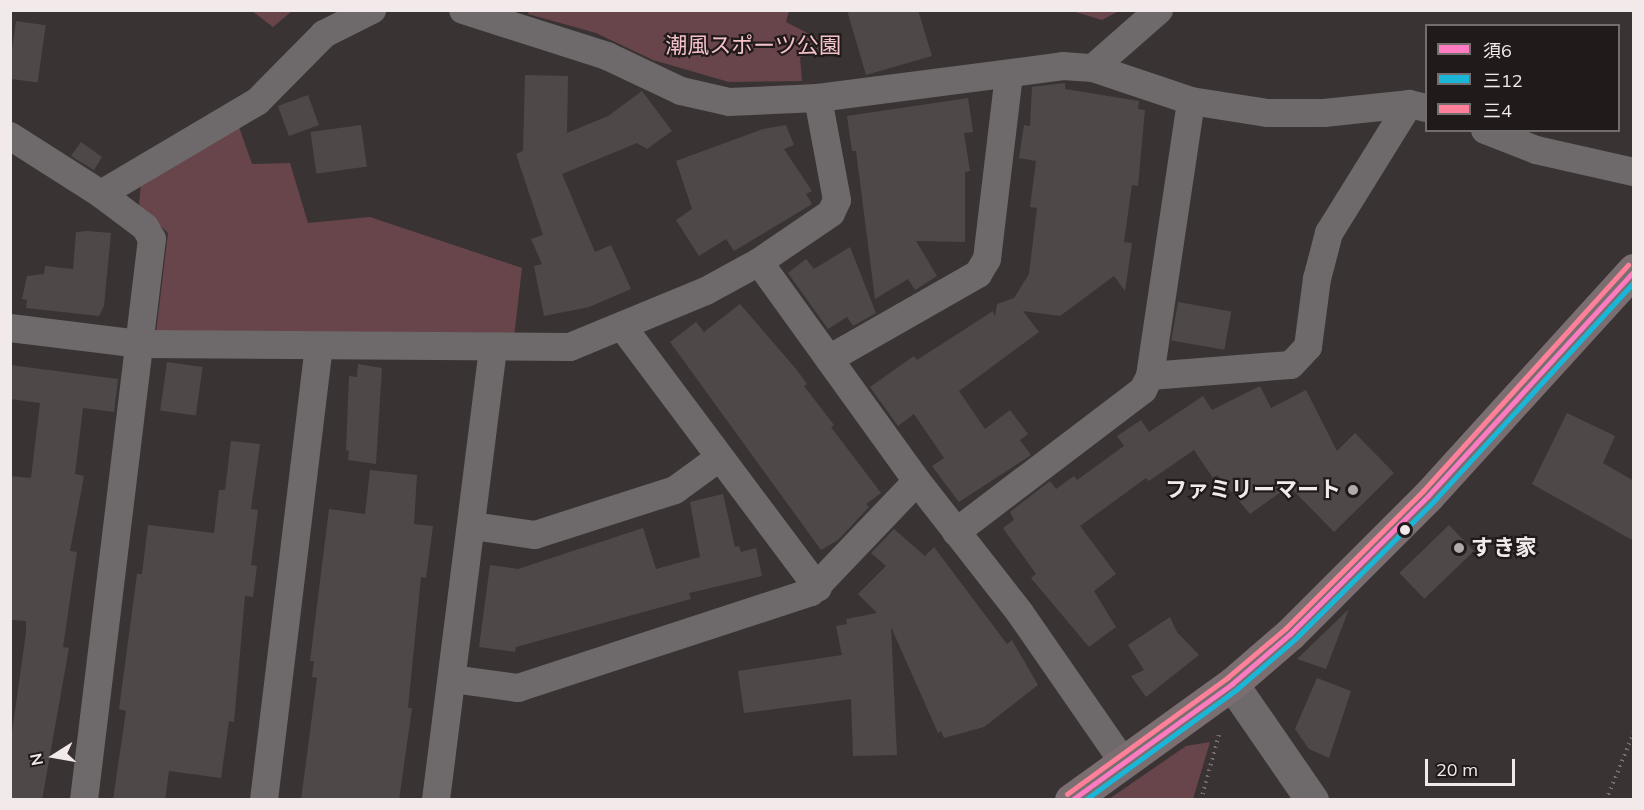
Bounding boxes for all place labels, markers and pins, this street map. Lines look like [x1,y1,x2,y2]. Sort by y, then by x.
place label: ファミリーマート [1165,477,1341,503]
marker: ファミリーマート [1346,483,1360,497]
unlabelled marker [1399,524,1411,536]
place label: すき家 [1471,535,1537,561]
marker: すき家 [1452,541,1466,555]

